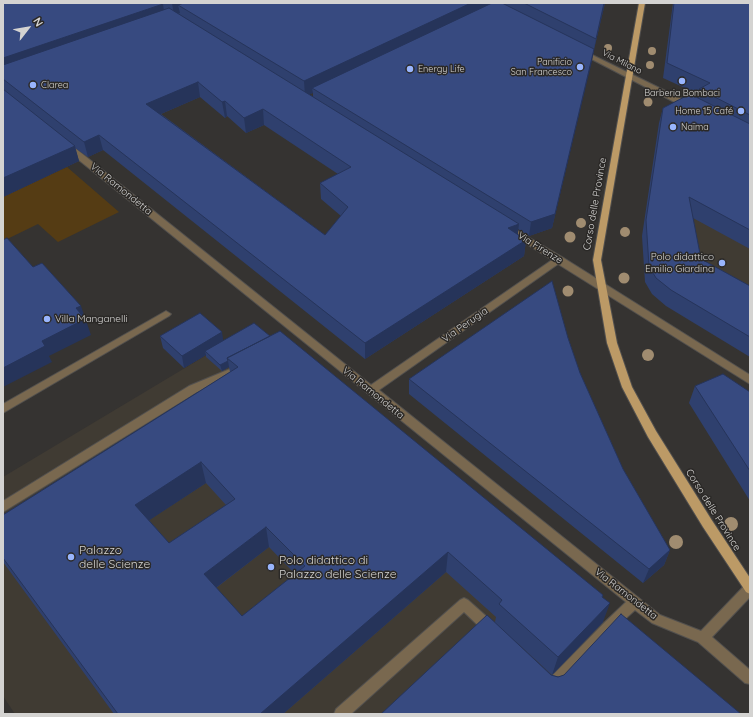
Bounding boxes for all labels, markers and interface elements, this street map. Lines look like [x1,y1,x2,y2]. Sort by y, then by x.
north arrow [8,8,48,48]
text: N [30,15,46,29]
street label: Via Milano [600,47,644,77]
place label: Panificio San Francesco [511,57,572,78]
marker: Panificio San Francesco [575,62,585,72]
marker: Energy Life [405,64,415,74]
place label: Energy Life [418,64,465,74]
marker: Barberia Bombaci [677,76,687,86]
marker: Clarea [28,80,38,90]
place label: Clarea [41,80,68,90]
place label: Barberia Bombaci [644,88,720,98]
place label: Home 15 Café [675,106,733,116]
marker: Home 15 Café [736,106,746,116]
marker: Naïma [668,122,678,132]
place label: Naïma [681,122,709,132]
street label: Corso delle Province [581,157,609,251]
street label: Via Ramondetta [88,160,154,218]
street label: Via Firenze [515,229,565,267]
place label: Polo didattico Emilio Giardina [645,251,714,274]
marker: Polo didattico Emilio Giardina [717,258,727,268]
street label: Via Perugia [440,305,490,345]
place label: Villa Manganelli [55,313,128,325]
marker: Villa Manganelli [42,314,52,324]
street label: Via Ramondetta [340,364,406,422]
street label: Corso delle Province [683,467,743,553]
place label: Palazzo delle Scienze [79,543,150,571]
marker: Palazzo delle Scienze [66,552,76,562]
place label: Polo didattico di Palazzo delle Scienze [279,553,396,581]
marker: Polo didattico di Palazzo delle Scienze [266,562,276,572]
street label: Via Ramondetta [592,566,660,622]

